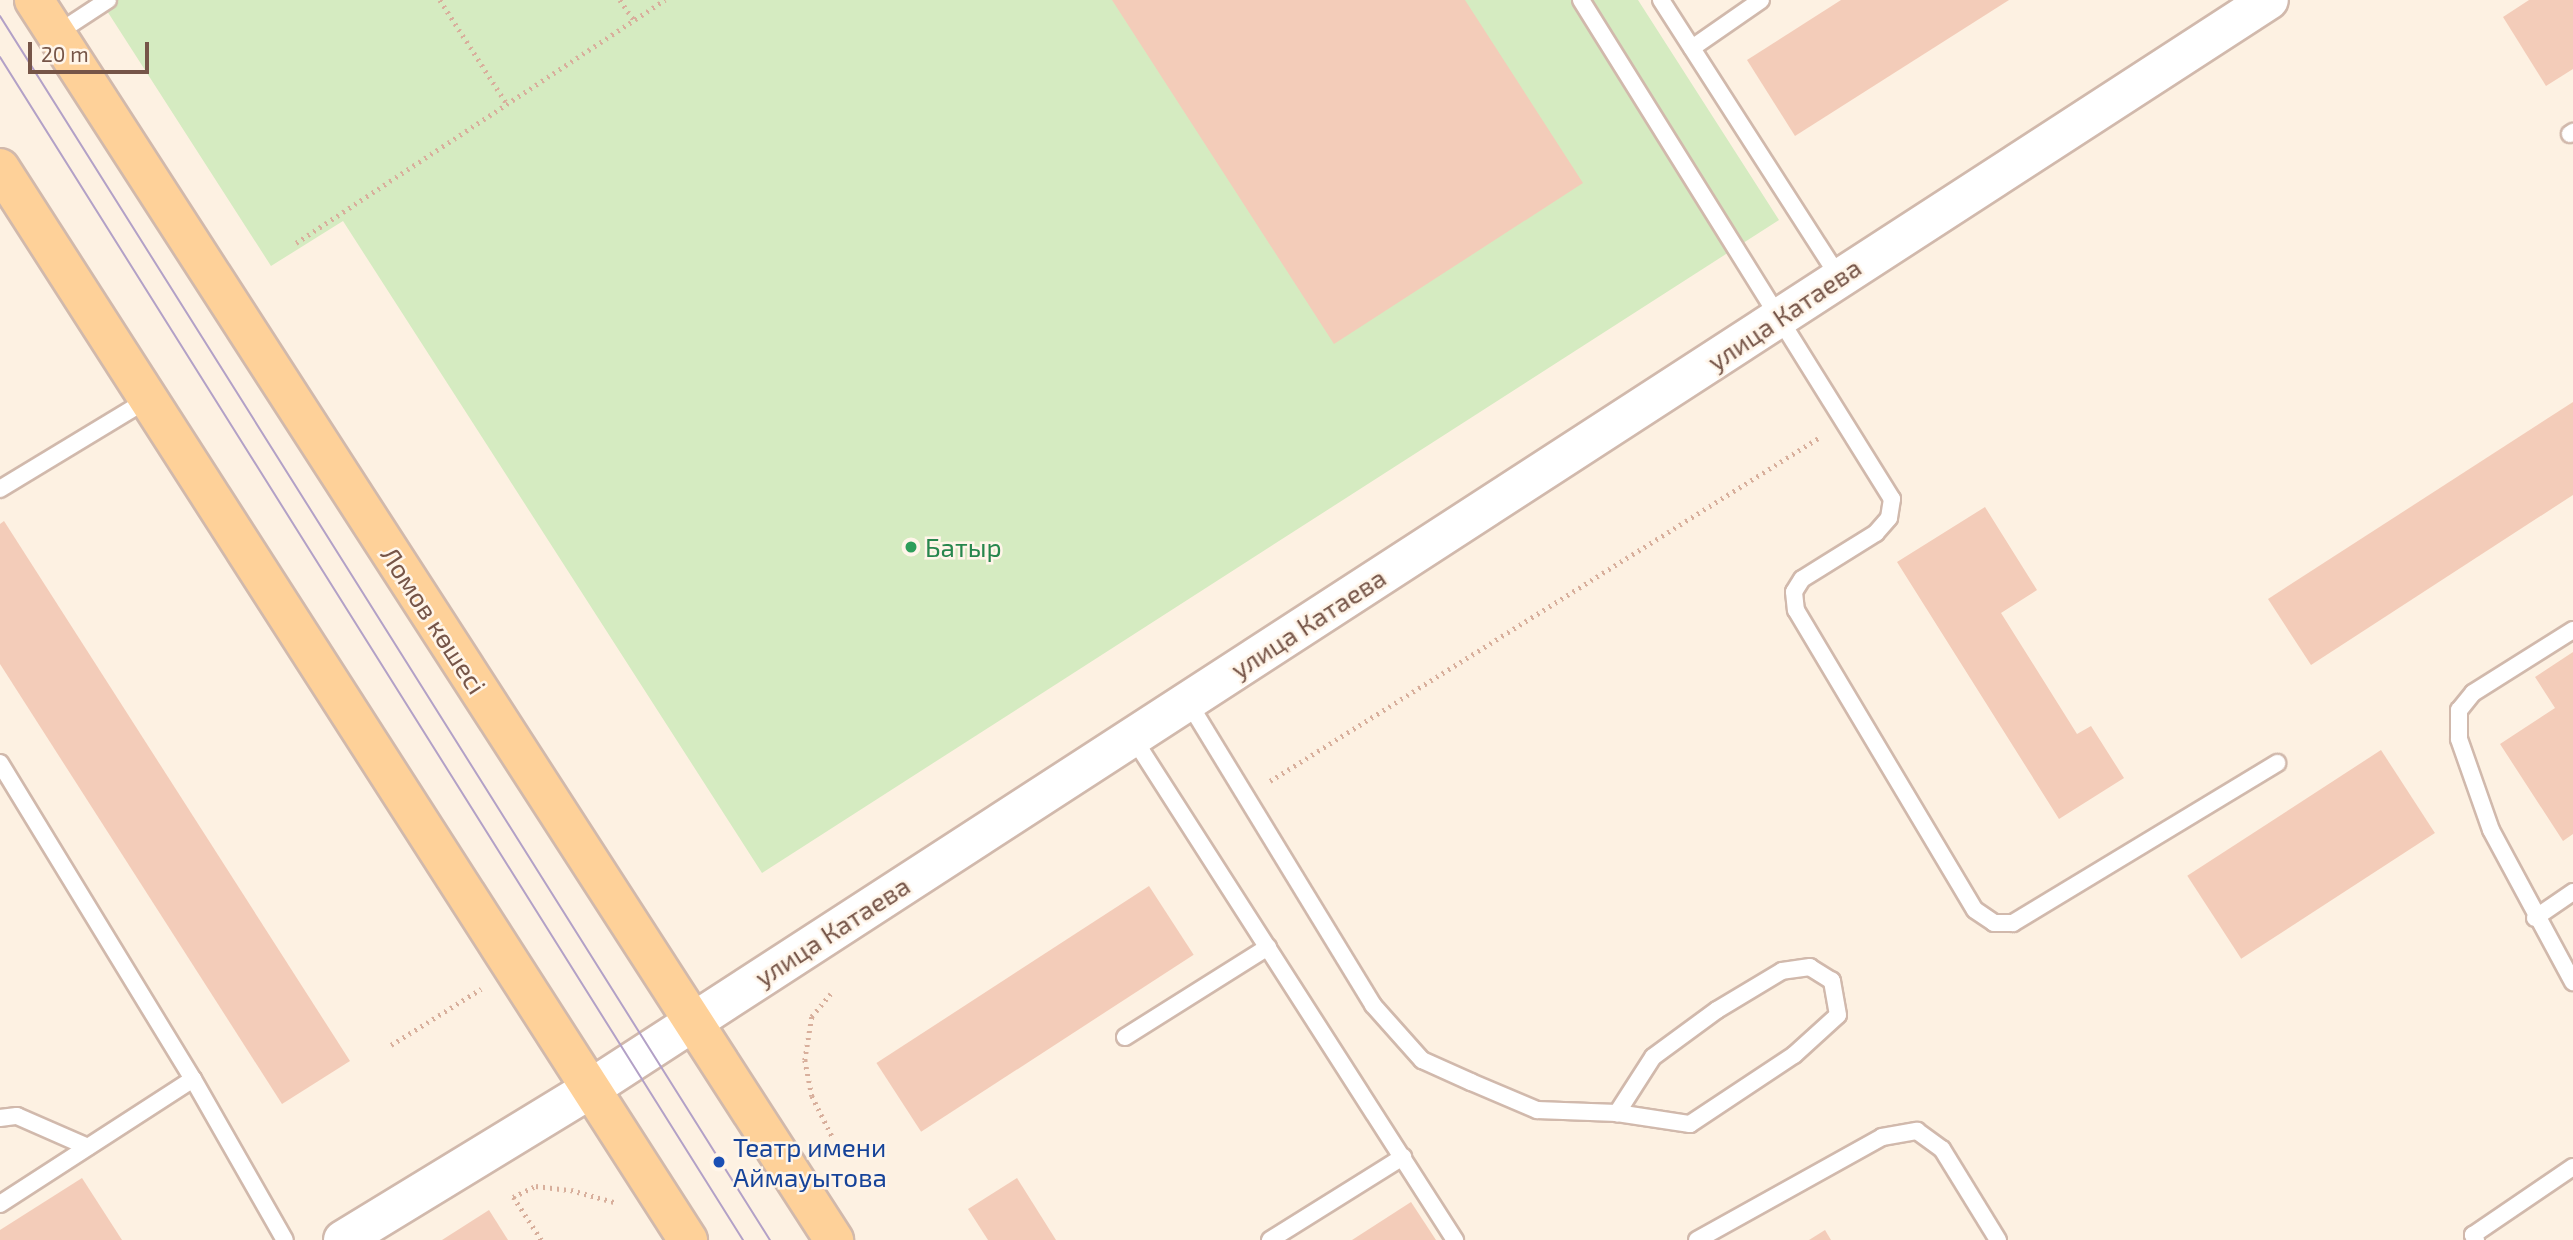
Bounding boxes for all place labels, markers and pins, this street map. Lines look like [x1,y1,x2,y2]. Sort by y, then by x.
place label: Батыр [925,531,1002,563]
marker: Батыр [903,539,919,555]
place label: Театр имени Аймауытова [733,1131,887,1192]
marker: Театр имени Аймауытова [711,1154,727,1170]

